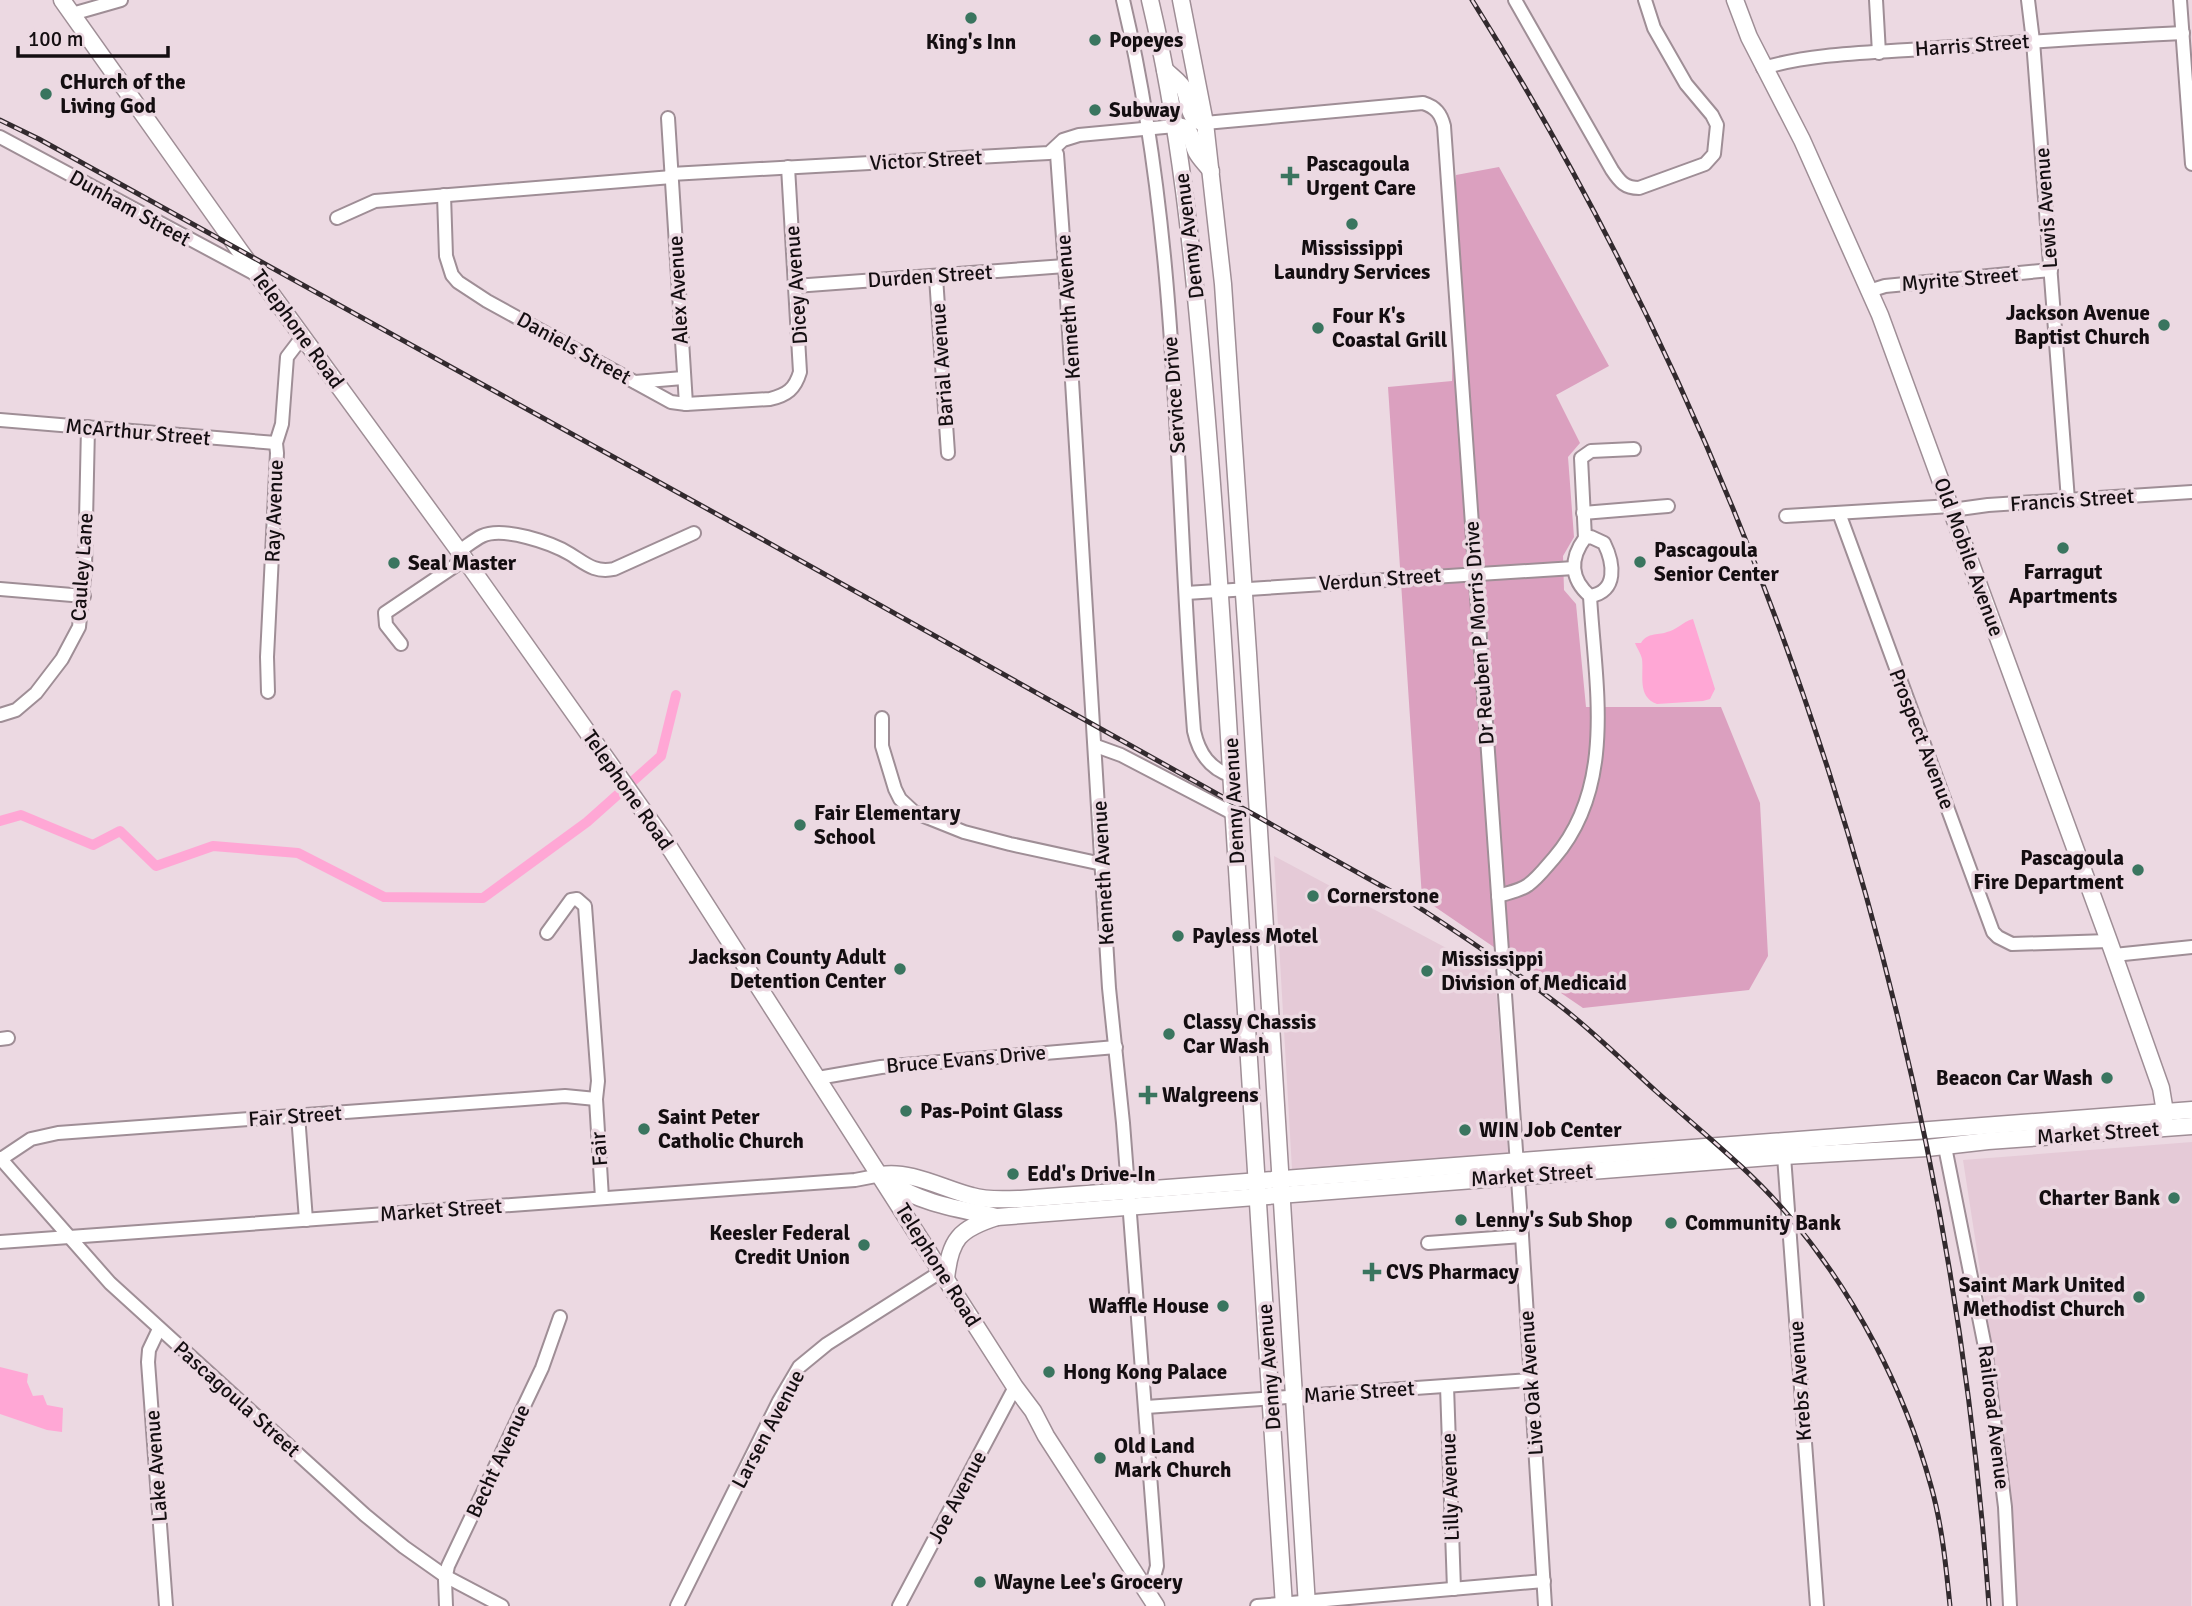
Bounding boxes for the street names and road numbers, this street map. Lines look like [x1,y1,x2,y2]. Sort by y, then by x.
street label: Harris Street [1914,28,2030,62]
street label: Victor Street [869,144,983,176]
street label: Lewis Avenue [2029,147,2063,269]
street label: Dunham Street [65,164,195,252]
street label: Denny Avenue [1168,171,1210,301]
street label: Dicey Avenue [779,225,813,345]
street label: Kenneth Avenue [1050,234,1086,380]
street label: Alex Avenue [662,235,694,345]
street label: Durden Street [867,259,993,293]
street label: Myrite Street [1900,261,2020,297]
street label: Telephone Road [246,264,350,394]
street label: Barial Avenue [925,302,959,428]
street label: Daniels Street [512,306,636,390]
street label: Service Drive [1157,336,1191,454]
street label: McArthur Street [65,413,211,451]
street label: Ray Avenue [259,459,289,563]
street label: Old Mobile Avenue [1928,474,2010,640]
street label: Francis Street [2009,483,2135,517]
street label: Cauley Lane [65,512,99,622]
street label: Dr Reuben P Morris Drive [1458,520,1500,746]
street label: Verdun Street [1318,562,1442,596]
street label: Prospect Avenue [1883,665,1961,813]
street label: Telephone Road [577,725,679,855]
street label: Denny Avenue [1218,737,1250,865]
street label: Kenneth Avenue [1086,800,1120,946]
street label: Bruce Evans Drive [885,1039,1047,1079]
street label: Fair Street [247,1100,343,1132]
street label: Market Street [2036,1116,2160,1150]
street label: Fair [585,1131,613,1167]
street label: Market Street [1470,1158,1594,1192]
street label: Market Street [379,1193,503,1227]
street label: Telephone Road [890,1199,986,1331]
street label: Denny Avenue [1252,1303,1286,1431]
street label: Live Oak Avenue [1513,1310,1549,1456]
street label: Krebs Avenue [1783,1320,1817,1442]
street label: Pascagoula Street [168,1335,306,1463]
street label: Railroad Avenue [1972,1343,2016,1491]
street label: Larsen Avenue [726,1365,810,1493]
street label: Marie Street [1303,1375,1415,1409]
street label: Becht Avenue [460,1400,536,1522]
street label: Lake Avenue [139,1409,173,1523]
street label: Lilly Avenue [1435,1432,1465,1542]
street label: Joe Avenue [922,1446,992,1548]

